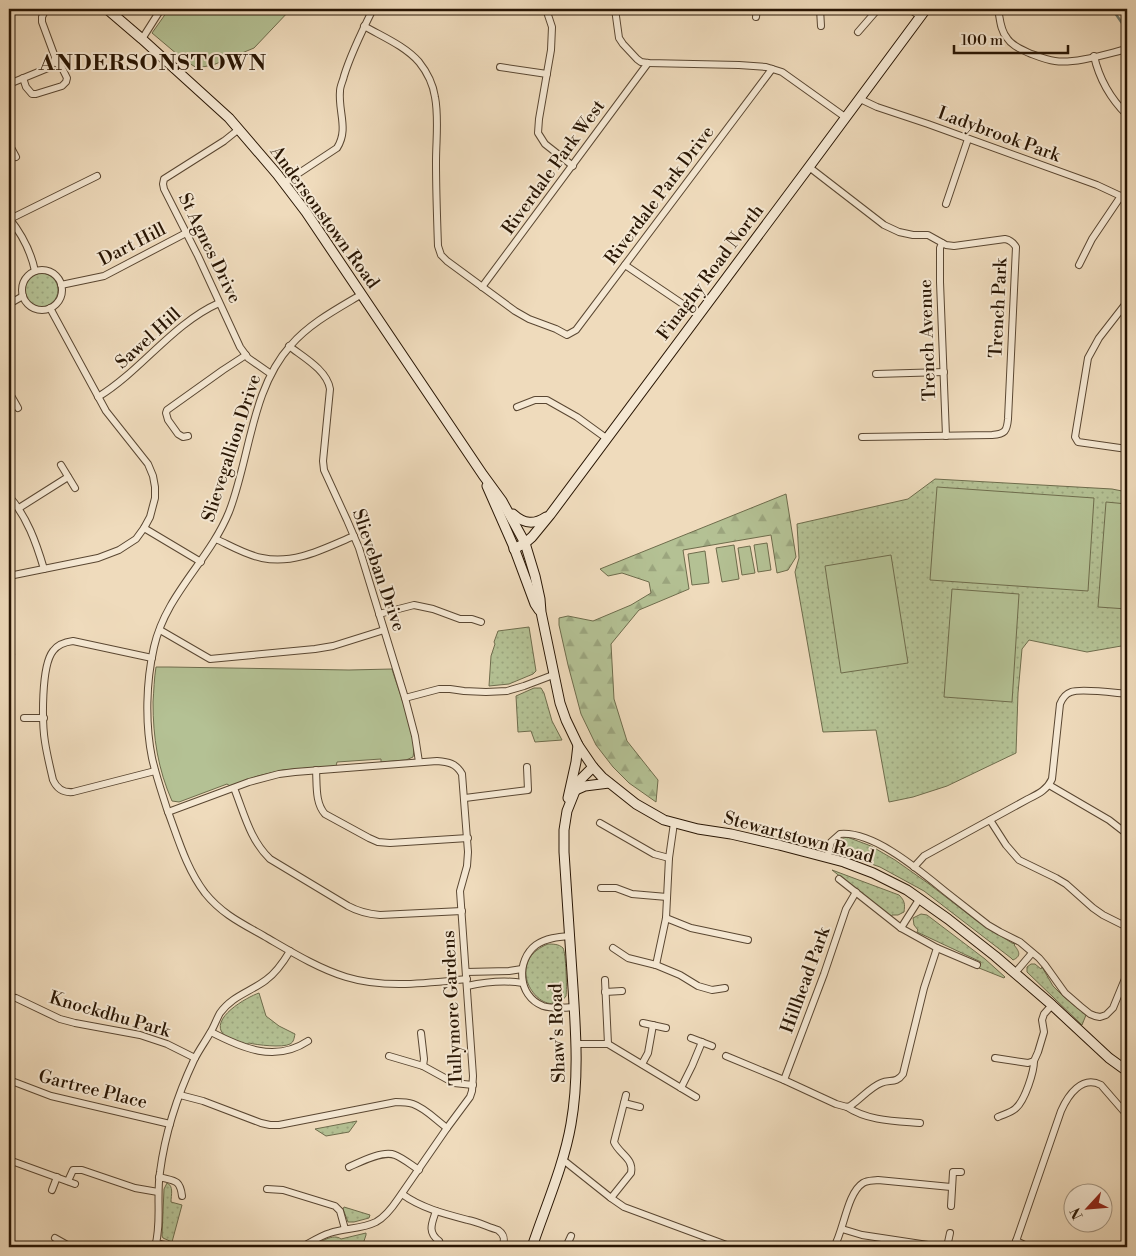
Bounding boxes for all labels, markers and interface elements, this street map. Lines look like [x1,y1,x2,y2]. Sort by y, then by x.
scale bar [954,22,1067,54]
text: 100 m [961,31,1003,50]
district label: ANDERSONSTOWN [38,50,267,77]
street label: Riverdale Park West [497,95,610,239]
street label: Ladybrook Park [934,102,1065,168]
street label: Riverdale Park Drive [600,121,719,269]
street label: Andersonstown Road [264,140,385,294]
street label: St Agnes Drive [173,189,246,307]
street label: Finaghy Road North [652,200,769,345]
street label: Dart Hill [95,217,170,271]
street label: Trench Park [984,256,1013,359]
street label: Trench Avenue [914,279,941,401]
street label: Sawel Hill [111,302,187,374]
street label: Slievegallion Drive [197,371,266,525]
street label: Slieveban Drive [347,506,410,634]
street label: Stewartstown Road [721,806,877,869]
street label: Hillhead Park [776,922,836,1036]
street label: Tullymore Gardens [437,930,468,1086]
street label: Shaw's Road [544,982,571,1083]
street label: Knockdhu Park [47,986,175,1043]
street label: Gartree Place [36,1065,150,1114]
north arrow [1064,1184,1114,1234]
text: N [1067,1204,1088,1222]

